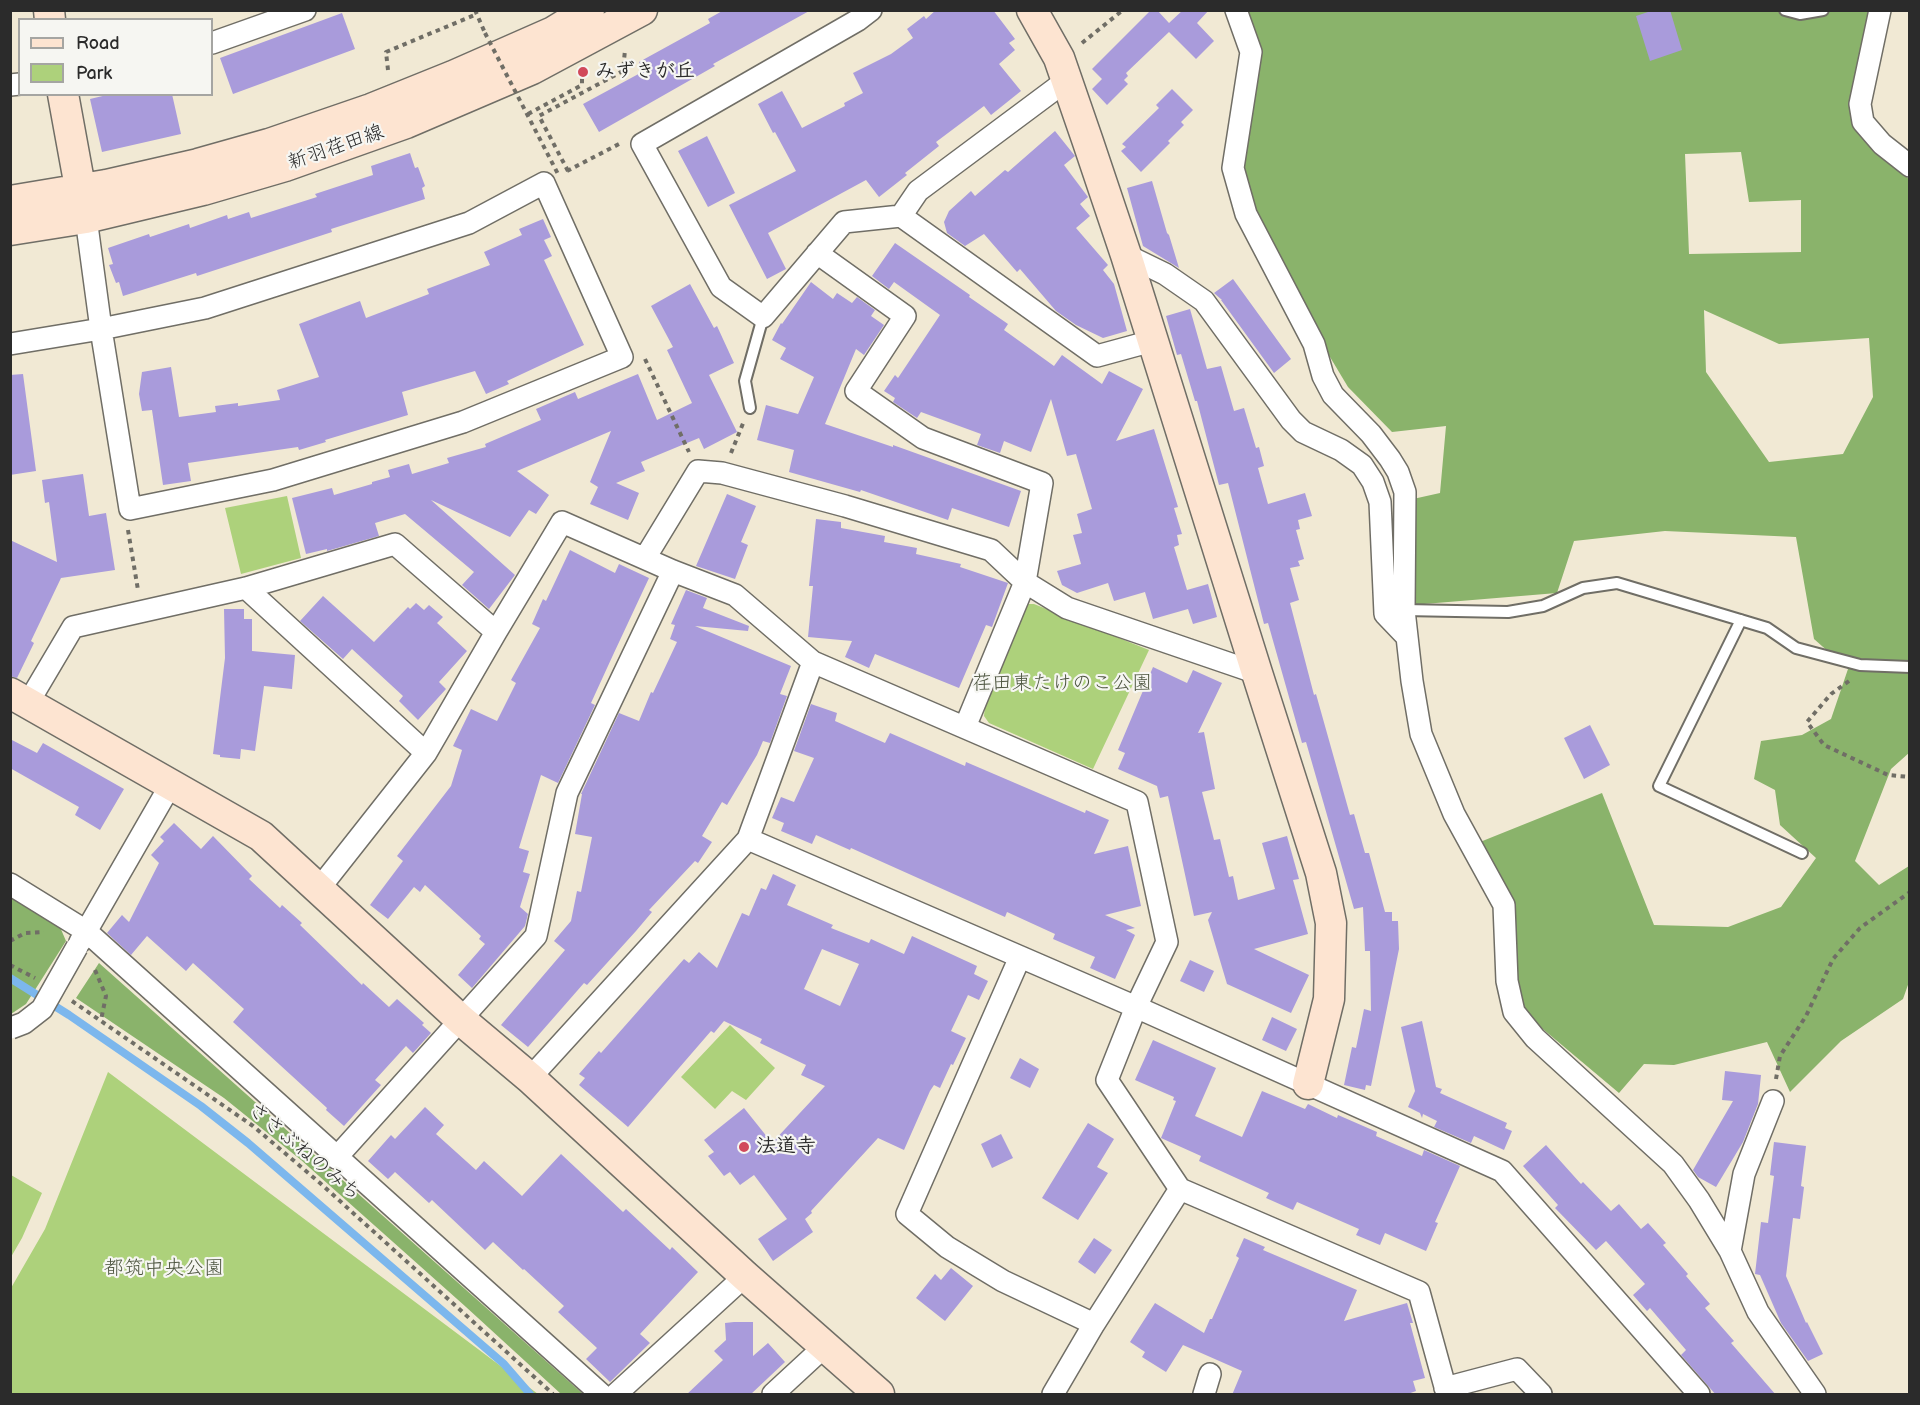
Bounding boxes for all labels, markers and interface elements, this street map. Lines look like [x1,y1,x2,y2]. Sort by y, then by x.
legend [18,18,213,96]
text: Road [76,33,120,54]
place label: みずきが丘 [595,60,695,84]
text: Park [76,63,112,84]
marker: みずきが丘 [576,65,590,79]
street label: 新羽荏田線 [285,120,387,176]
park label: 荏田東たけのこ公園 [972,672,1152,696]
street label: ささぶねのみち [243,1098,365,1206]
place label: 法道寺 [756,1135,816,1159]
marker: 法道寺 [737,1140,751,1154]
park label: 都筑中央公園 [104,1257,224,1281]

